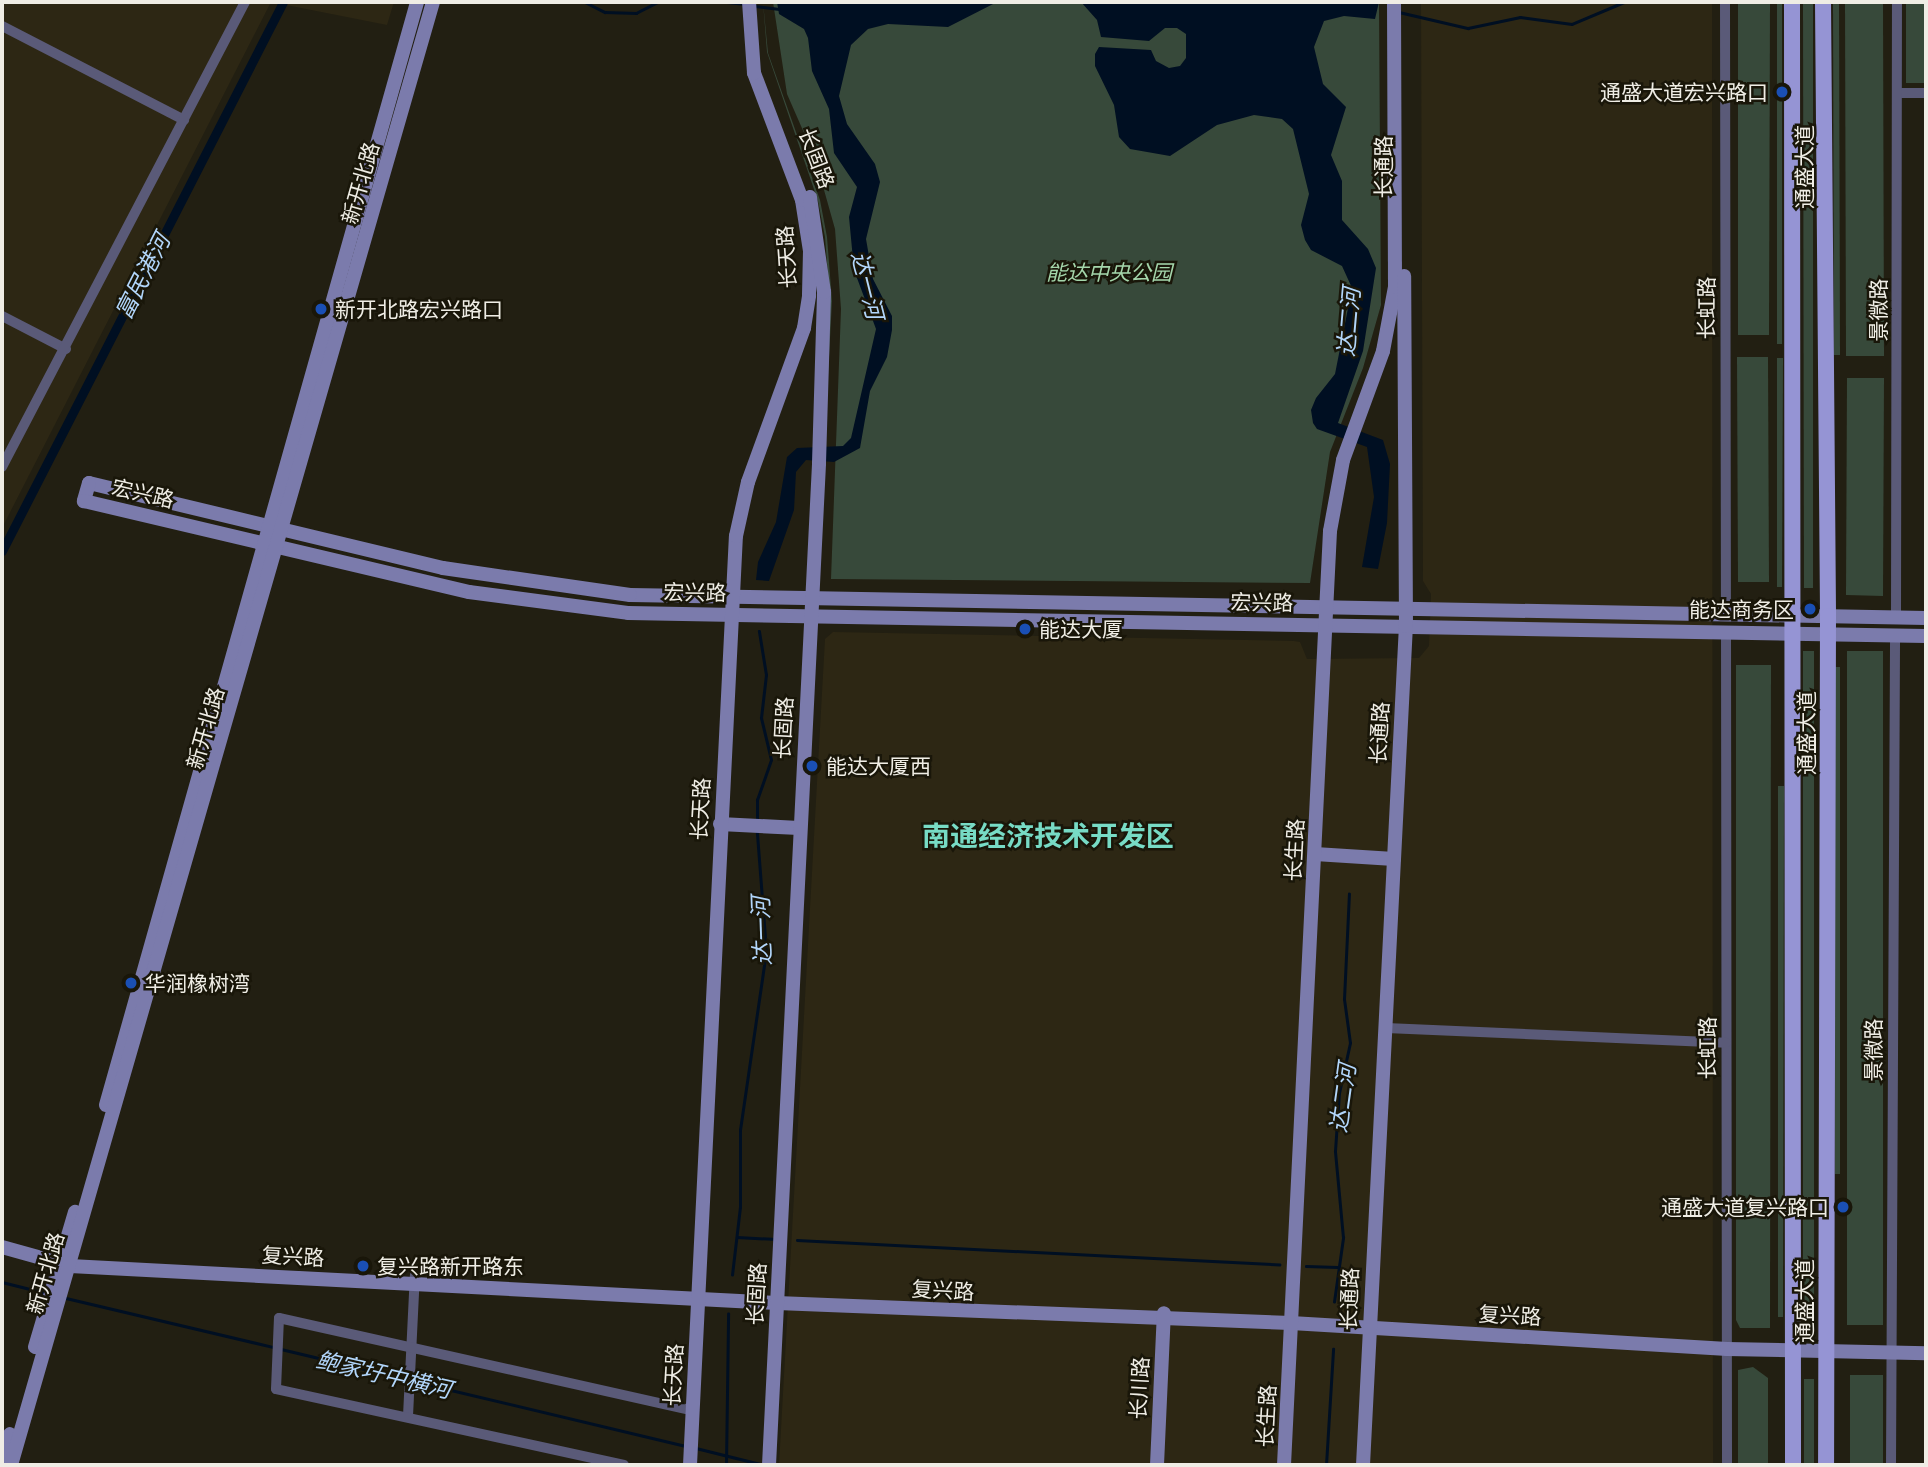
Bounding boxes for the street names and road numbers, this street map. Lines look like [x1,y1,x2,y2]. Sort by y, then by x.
street label: 长固路 [794,124,840,192]
street label: 通盛大道 [1791,125,1817,209]
street label: 长通路 [1370,136,1396,198]
street label: 新开北路 [336,139,384,227]
street label: 长天路 [771,225,801,289]
street label: 长虹路 [1693,277,1719,339]
street label: 景微路 [1865,279,1891,341]
street label: 宏兴路 [109,474,177,512]
street label: 宏兴路 [663,579,727,605]
street label: 宏兴路 [1230,589,1294,615]
street label: 新开北路 [181,684,229,772]
street label: 通盛大道 [1793,691,1819,775]
street label: 长固路 [769,696,797,760]
street label: 长通路 [1365,701,1393,765]
street label: 长天路 [686,777,714,841]
street label: 长生路 [1280,818,1308,882]
street label: 长虹路 [1694,1017,1720,1079]
street label: 景微路 [1860,1019,1886,1081]
street label: 新开北路 [21,1229,69,1317]
street label: 复兴路 [261,1242,325,1270]
street label: 通盛大道 [1791,1259,1817,1343]
street label: 长固路 [742,1262,770,1326]
street label: 长通路 [1335,1267,1363,1331]
street label: 复兴路 [911,1276,975,1304]
street label: 复兴路 [1478,1301,1542,1329]
street label: 长天路 [659,1343,687,1407]
street label: 长川路 [1125,1356,1153,1420]
street label: 长生路 [1252,1384,1280,1448]

